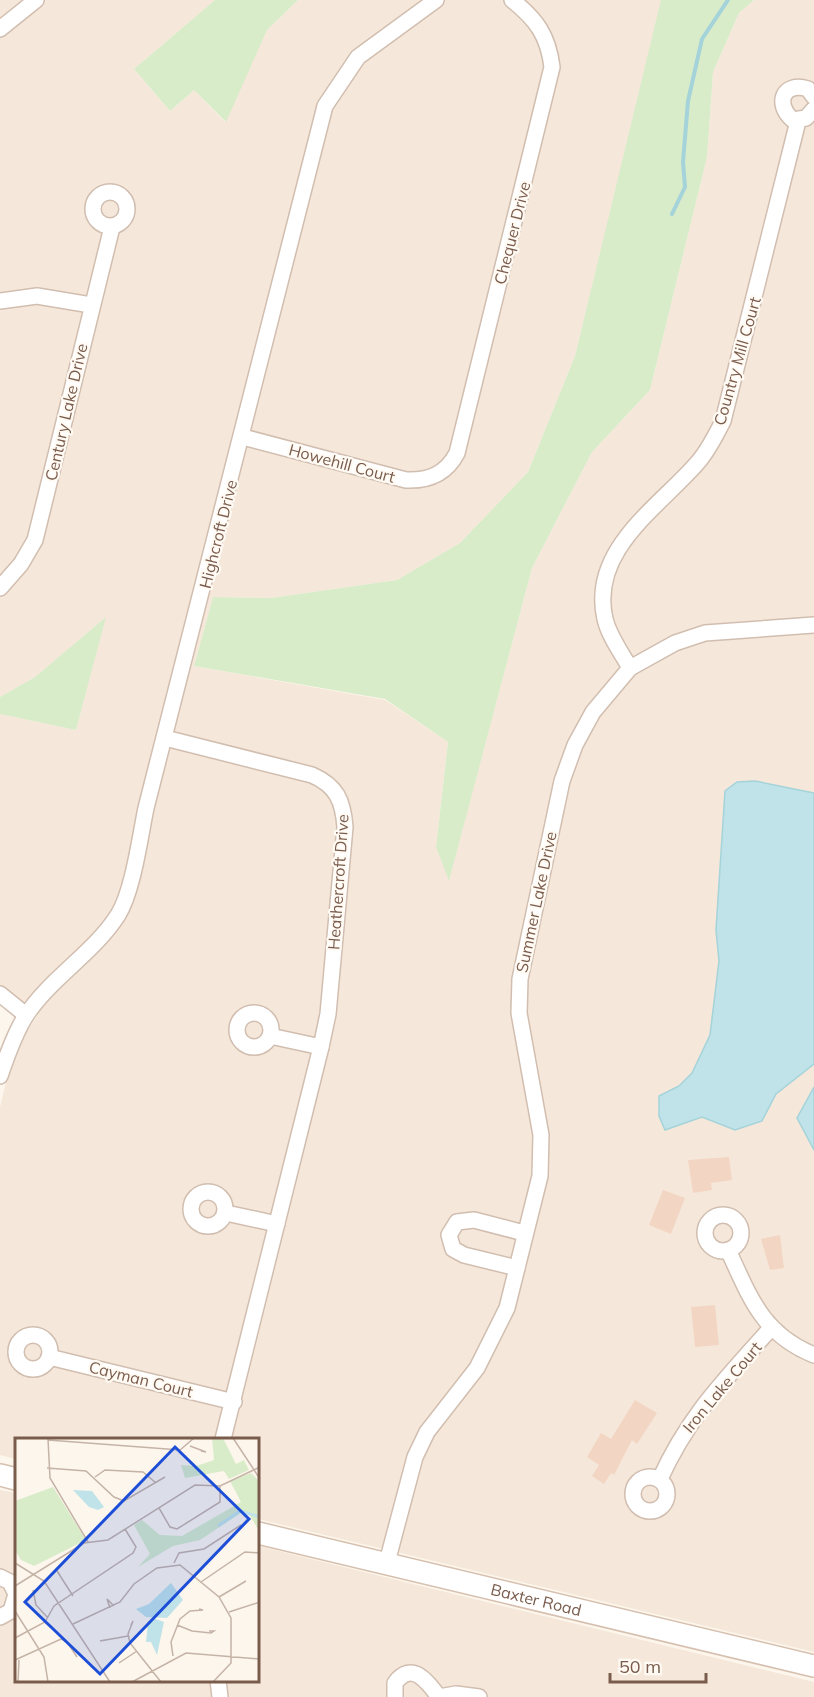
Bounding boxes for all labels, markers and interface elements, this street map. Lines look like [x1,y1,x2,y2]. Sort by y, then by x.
street label: Chequer Drive [490,180,534,286]
street label: Country Mill Court [709,294,765,427]
street label: Century Lake Drive [40,341,92,483]
street label: Howehill Court [287,439,398,487]
street label: Highcroft Drive [195,478,241,590]
street label: Heathercroft Drive [323,813,353,951]
street label: Summer Lake Drive [511,830,561,974]
street label: Iron Lake Court [678,1337,766,1436]
street label: Cayman Court [87,1356,195,1402]
inset map [15,1438,260,1682]
street label: Baxter Road [489,1579,583,1620]
scale bar [610,1646,706,1684]
text: 50 m [619,1655,661,1678]

